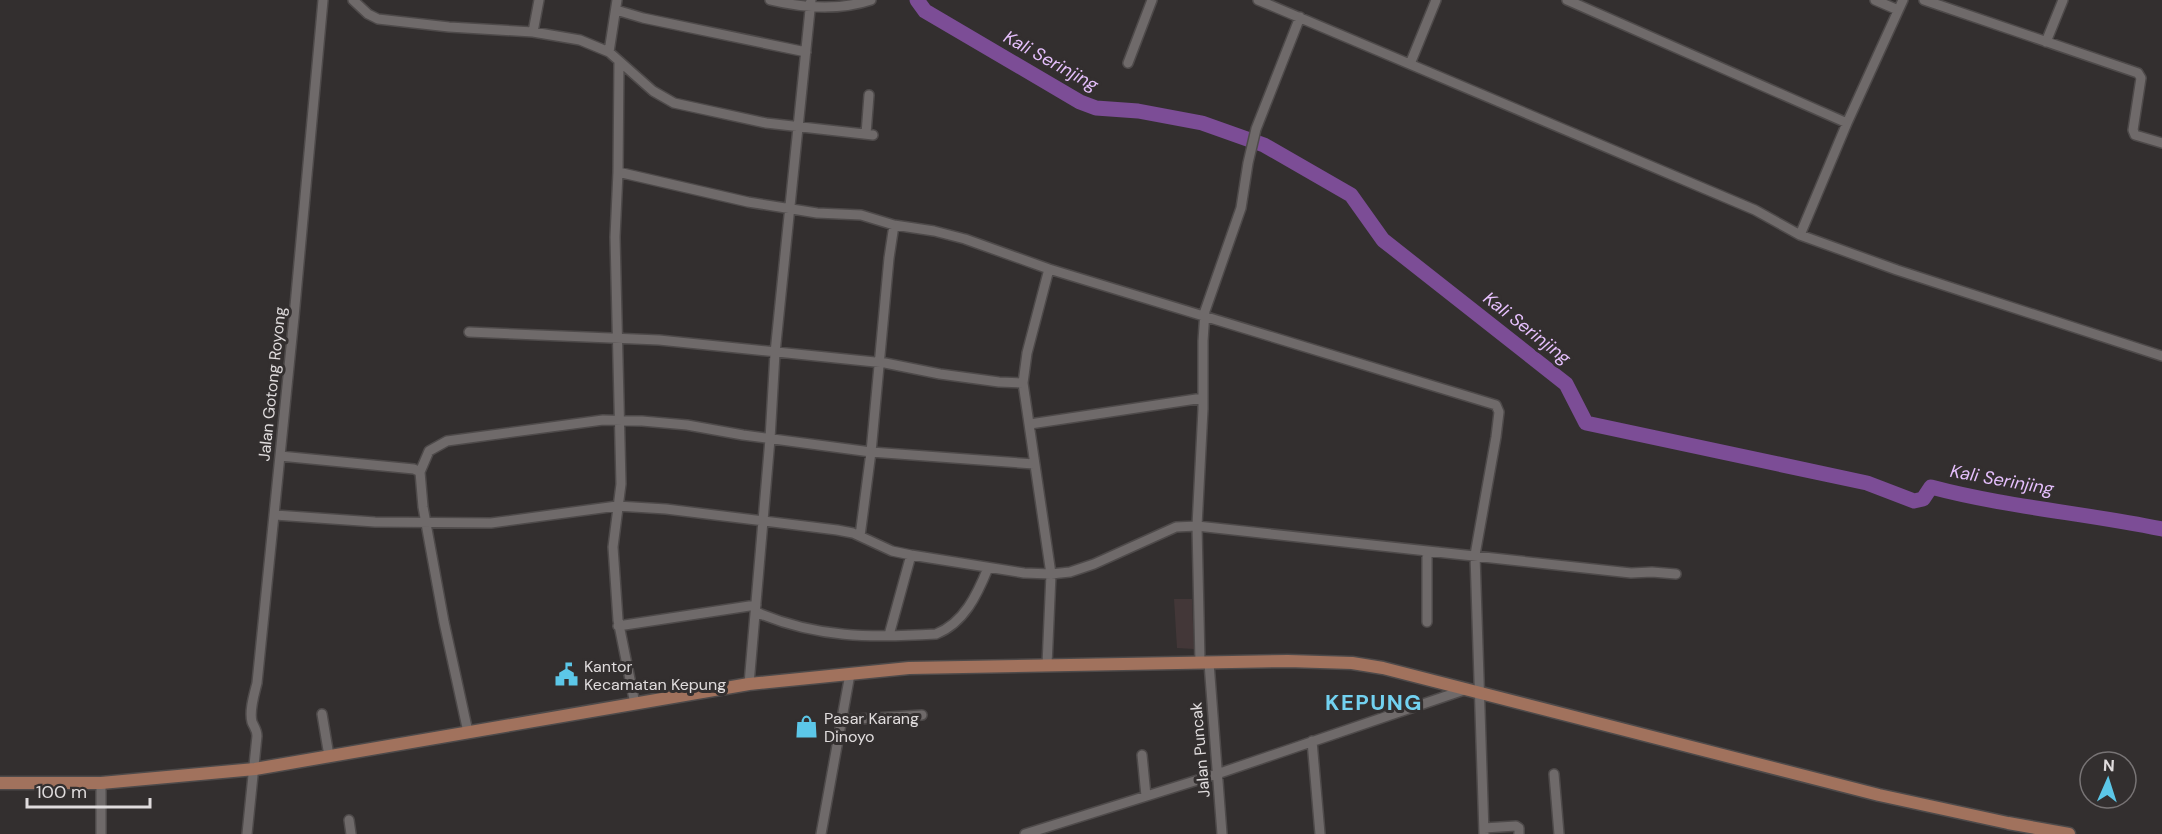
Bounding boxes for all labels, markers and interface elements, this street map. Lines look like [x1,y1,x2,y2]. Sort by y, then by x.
water label: Kali Serinjing [999,25,1104,97]
water label: Kali Serinjing [1478,286,1577,370]
street label: Jalan Gotong Royong [253,306,291,462]
water label: Kali Serinjing [1948,459,2057,501]
place label: Kantor Kecamatan Kepung [584,656,726,695]
public building icon: Kantor Kecamatan Kepung [553,662,579,688]
district label: KEPUNG [1325,688,1423,717]
street label: Jalan Puncak [1185,701,1215,799]
place label: Pasar Karang Dinoyo [824,708,919,747]
shop icon: Pasar Karang Dinoyo [793,714,819,740]
north arrow [2078,750,2138,810]
text: N [2102,755,2115,776]
scale bar [27,771,150,809]
text: 100 m [36,780,87,804]

